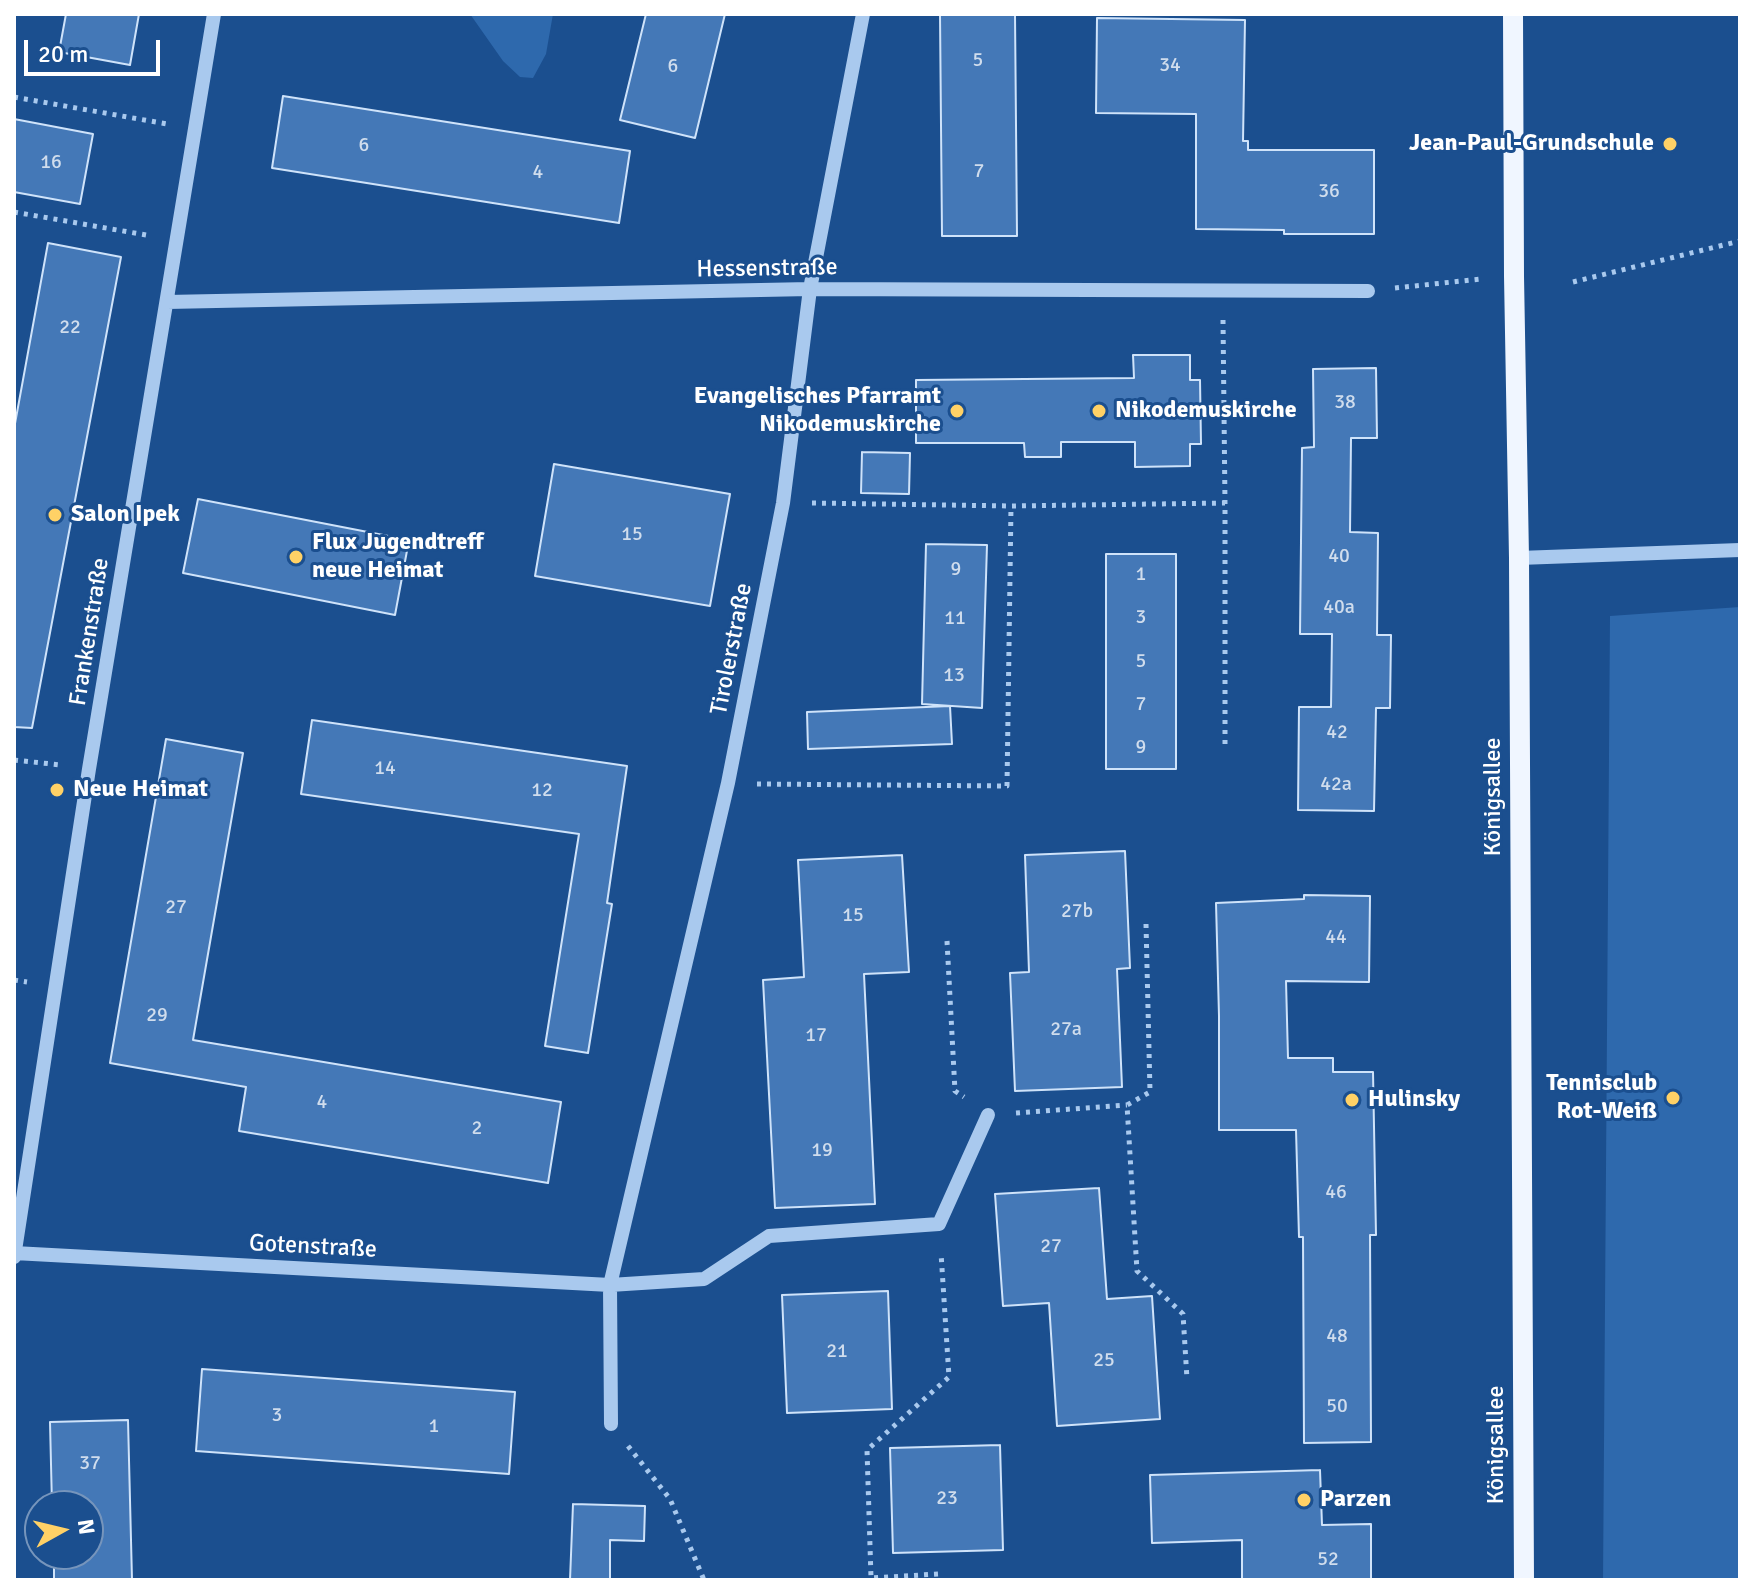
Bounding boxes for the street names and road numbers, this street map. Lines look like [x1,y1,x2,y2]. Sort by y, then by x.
street label: Hessenstraße [696,253,838,285]
street label: Frankenstraße [64,556,116,708]
street label: Tirolerstraße [705,581,759,717]
street label: Königsallee [1480,738,1508,856]
street label: Gotenstraße [248,1229,378,1265]
street label: Königsallee [1483,1386,1511,1504]

